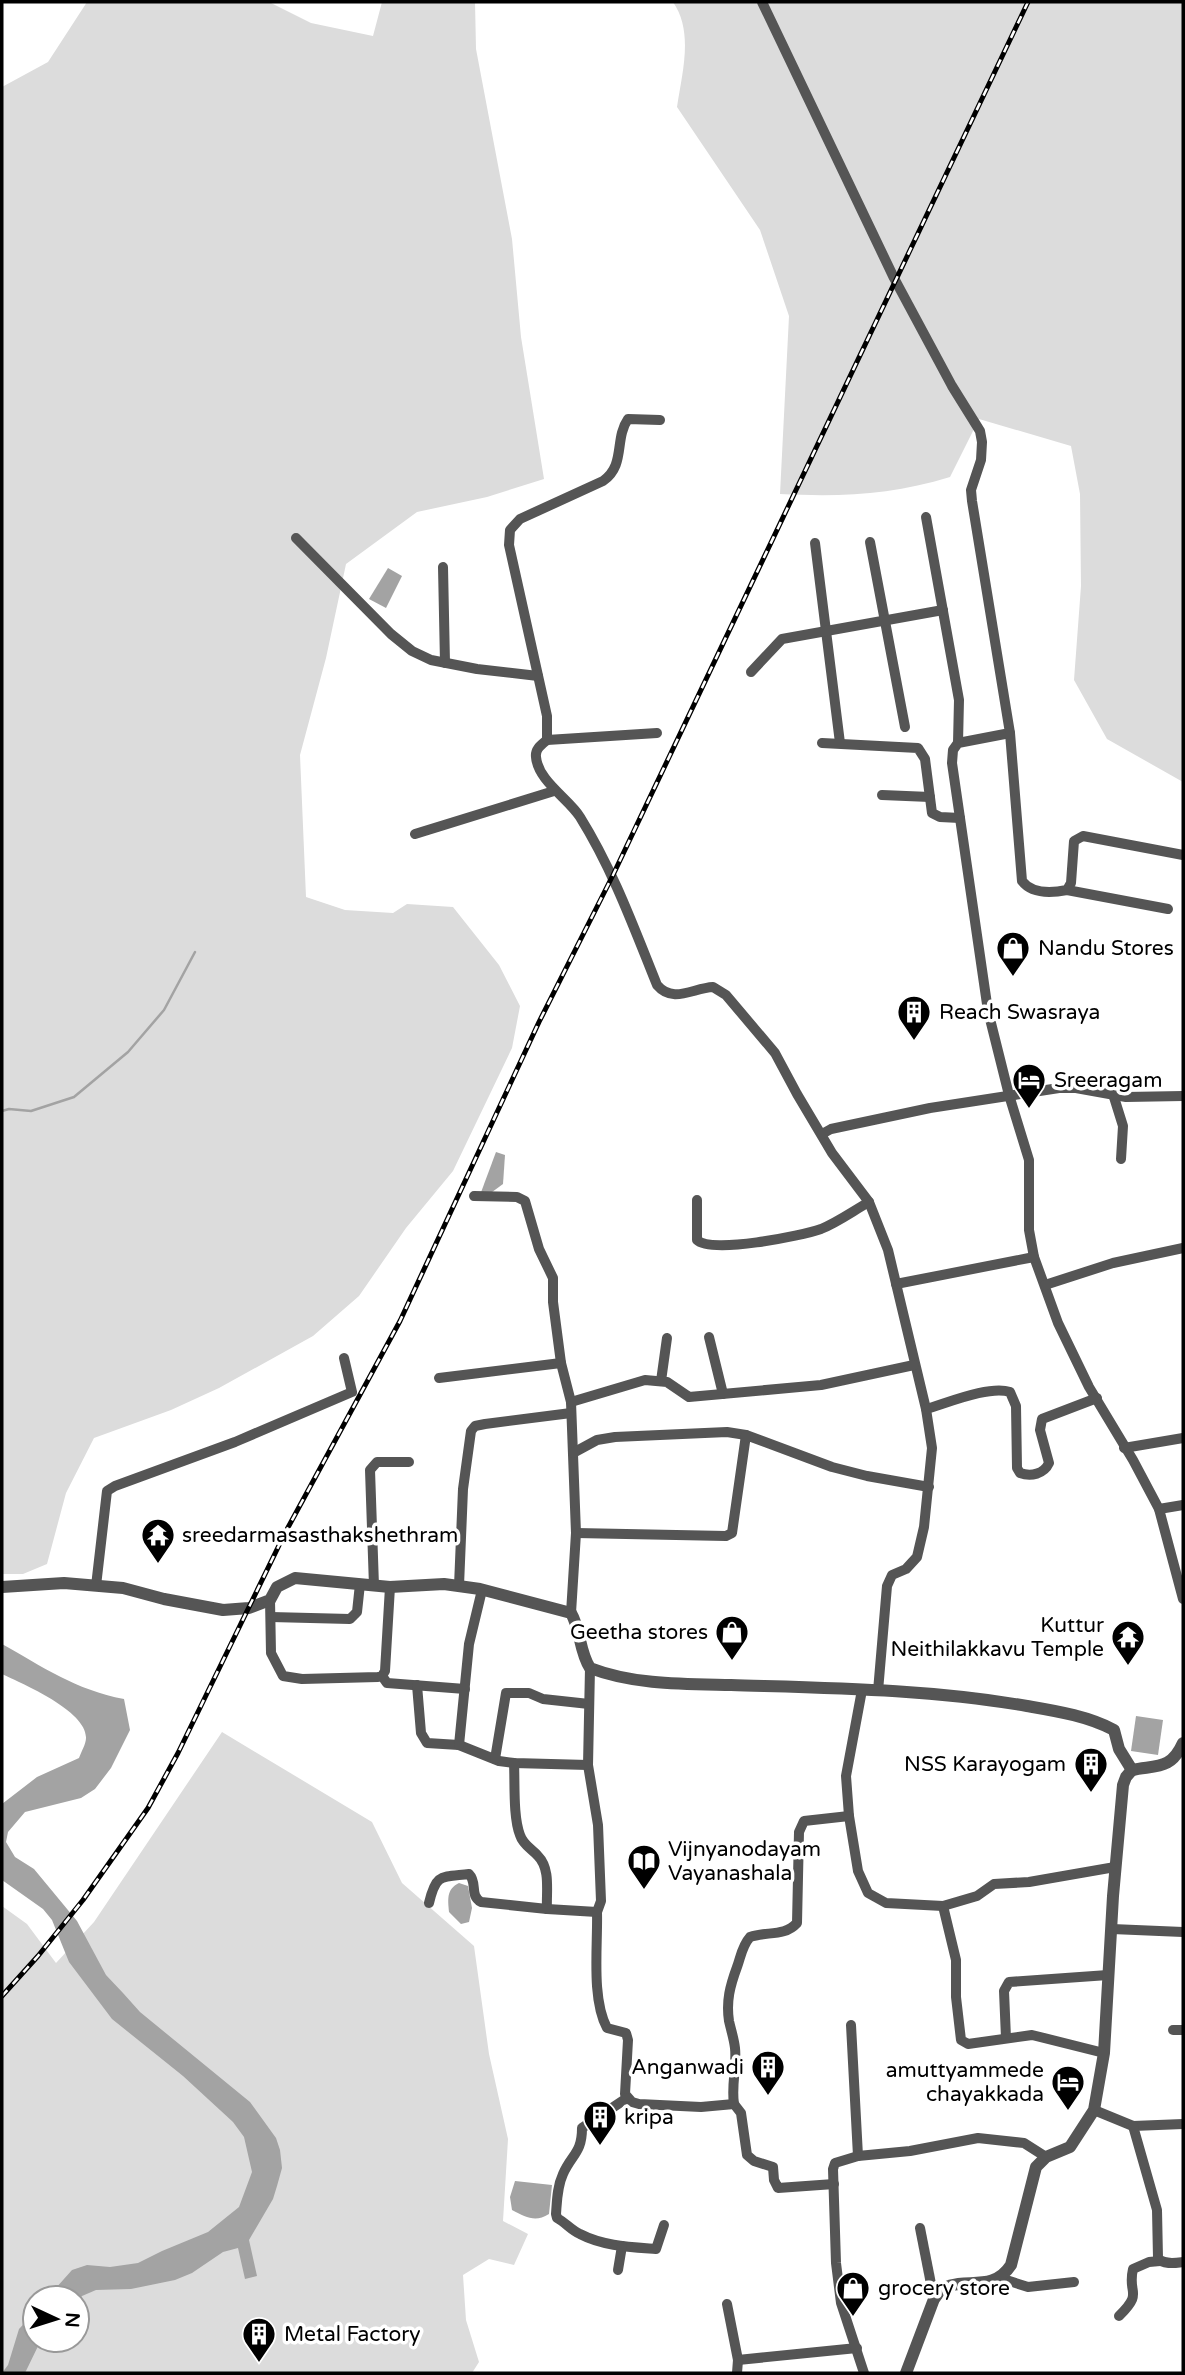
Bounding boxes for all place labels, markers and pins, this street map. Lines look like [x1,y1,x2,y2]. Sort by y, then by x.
shop icon: Nandu Stores [994,929,1032,978]
place label: Nandu Stores [1038,936,1174,961]
building icon: Reach Swasraya [895,993,933,1042]
place label: Reach Swasraya [939,1000,1100,1025]
hotel icon: Sreeragam [1010,1061,1048,1110]
place label: Sreeragam [1054,1068,1162,1093]
temple icon: sreedarmasasthakshethram [139,1516,177,1565]
place label: sreedarmasasthakshethram [182,1523,458,1548]
shop icon: Geetha stores [713,1613,751,1662]
place label: Kuttur Neithilakkavu Temple [891,1613,1104,1662]
temple icon: Kuttur Neithilakkavu Temple [1109,1618,1147,1667]
place label: Geetha stores [570,1620,708,1645]
building icon: NSS Karayogam [1072,1745,1110,1794]
place label: NSS Karayogam [904,1752,1066,1777]
place label: Vijnyanodayam Vayanashala [668,1837,821,1886]
library icon: Vijnyanodayam Vayanashala [625,1842,663,1891]
building icon: Anganwadi [749,2048,787,2097]
place label: Anganwadi [631,2055,744,2080]
place label: amuttyammede chayakkada [886,2058,1044,2107]
hotel icon: amuttyammede chayakkada [1049,2063,1087,2112]
building icon: kripa [581,2098,619,2147]
place label: kripa [624,2105,674,2130]
shop icon: grocery store [834,2269,872,2318]
place label: grocery store [878,2276,1010,2301]
building icon: Metal Factory [240,2315,278,2364]
place label: Metal Factory [284,2322,421,2347]

